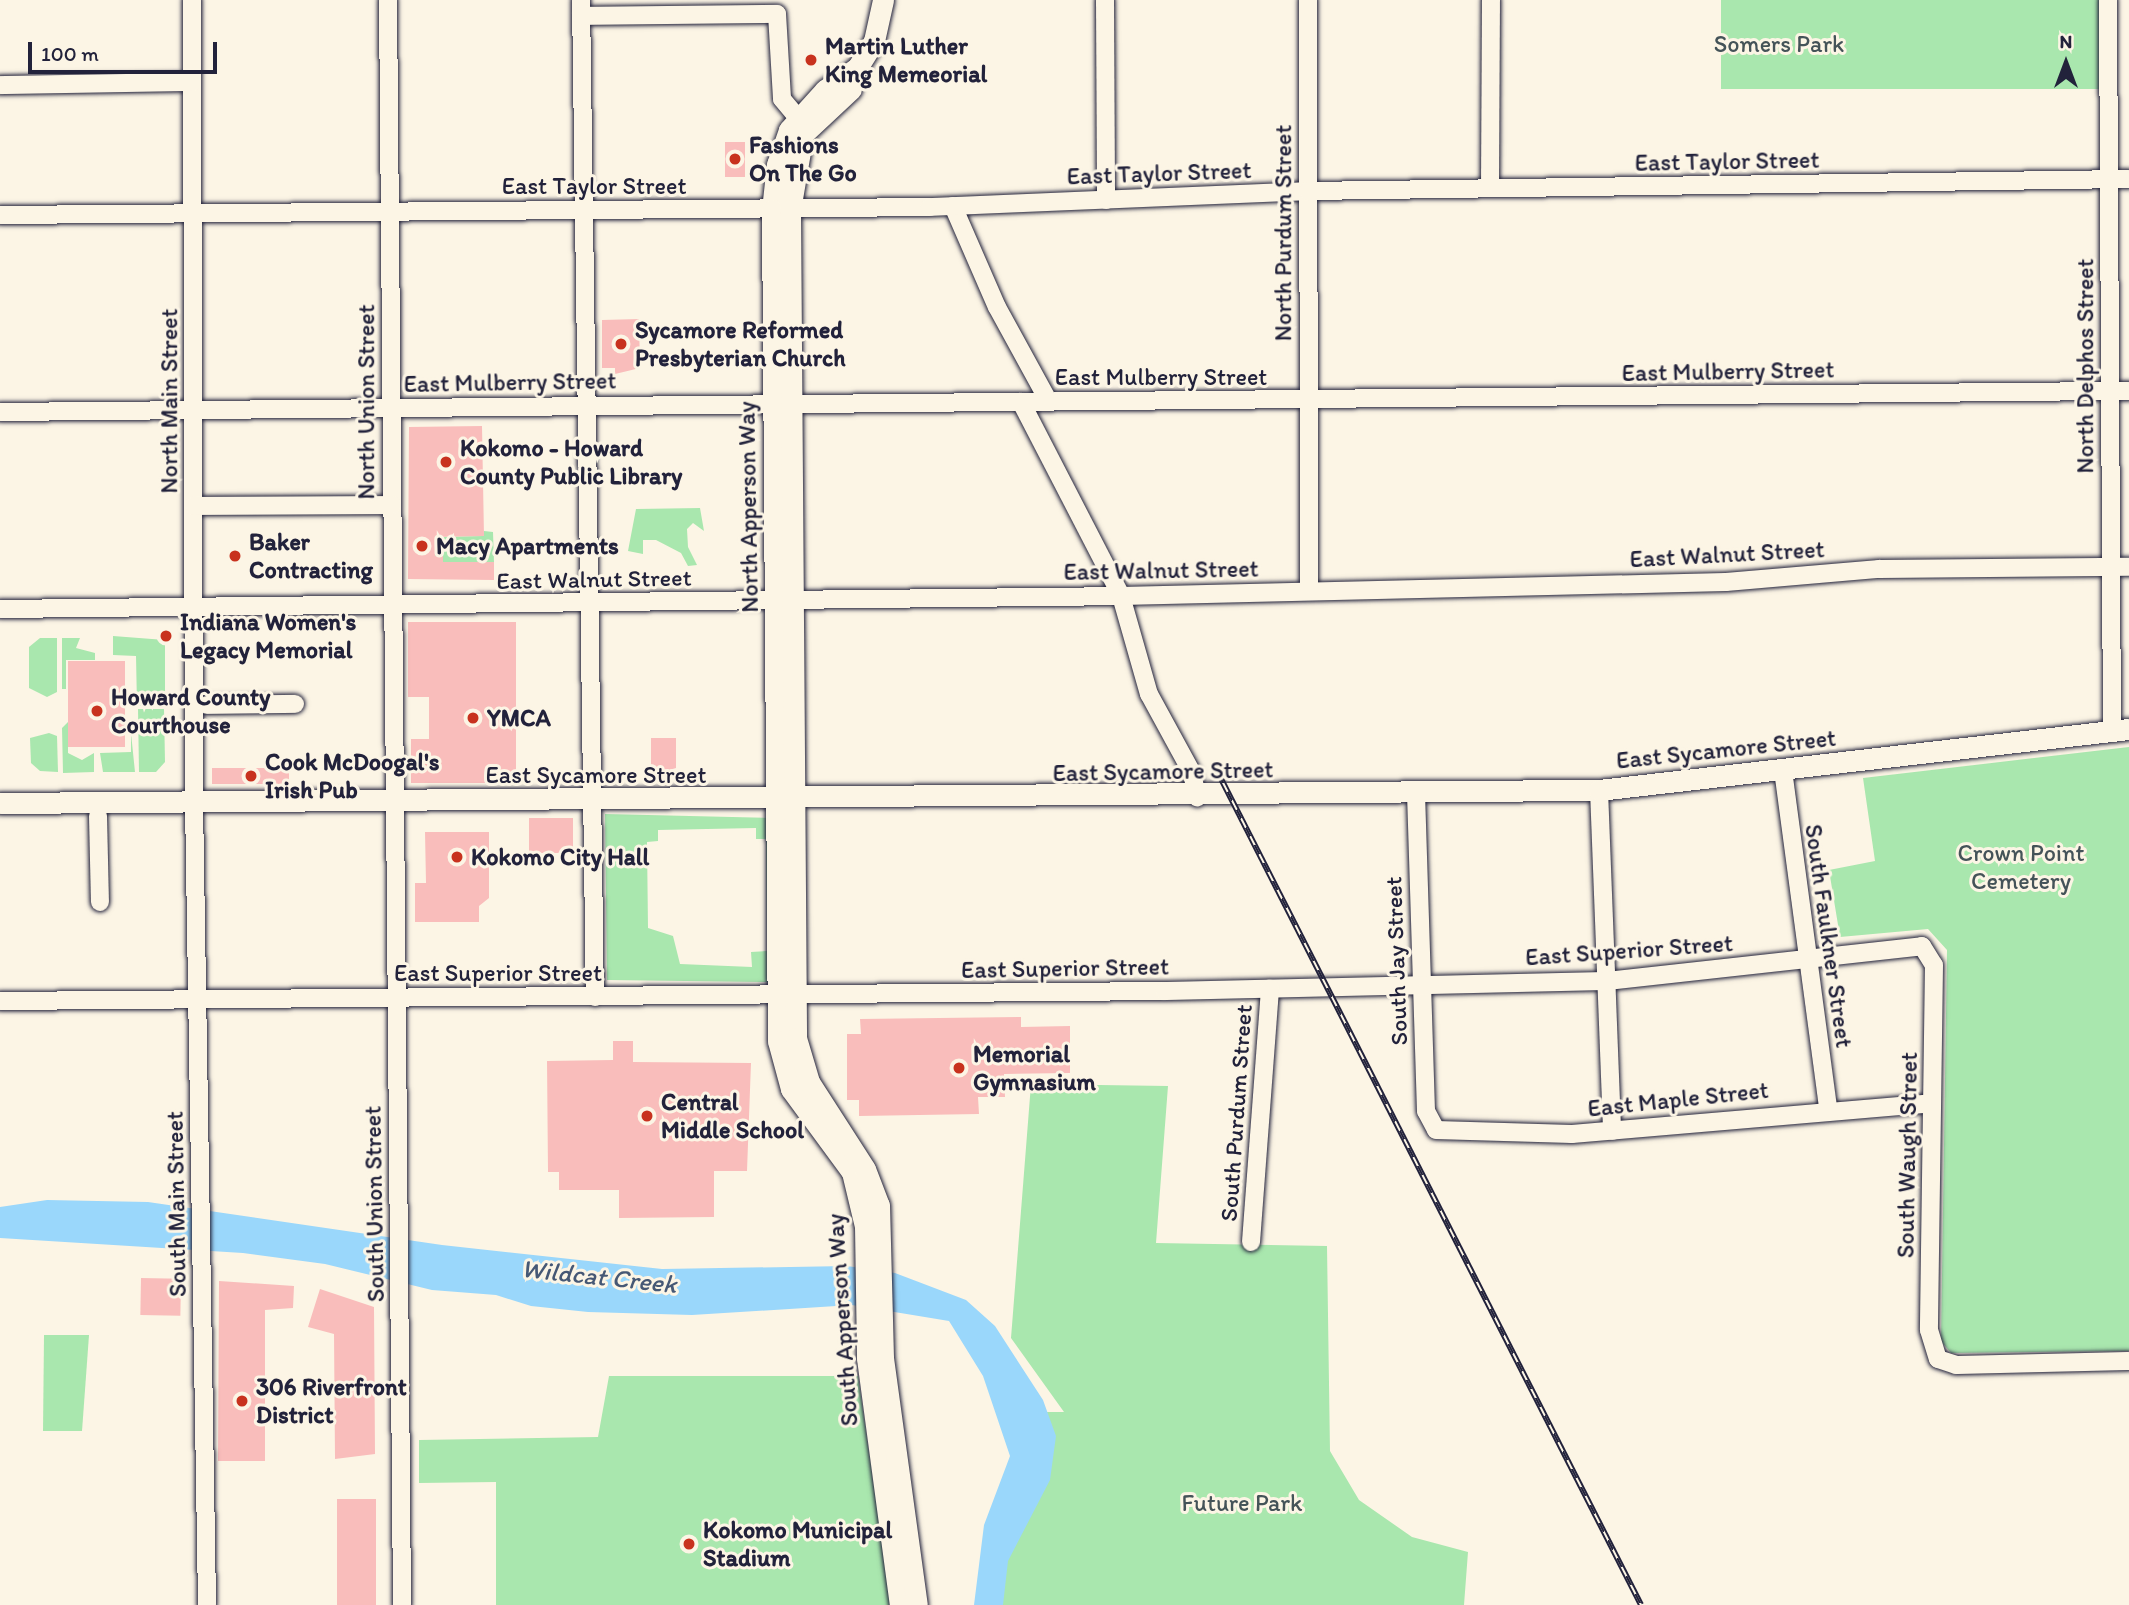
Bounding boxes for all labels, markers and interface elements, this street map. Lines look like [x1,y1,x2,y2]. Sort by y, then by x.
scale bar [32,28,220,72]
north arrow [2031,28,2101,98]
park label: Somers Park [1714,30,1844,58]
text: N [2060,30,2072,53]
place label: Martin Luther King Memeorial [825,32,986,88]
text: 100 m [41,41,99,66]
marker: Martin Luther King Memeorial [803,52,819,68]
street label: North Purdum Street [1269,125,1297,341]
place label: Fashions On The Go [749,131,857,187]
street label: East Taylor Street [1635,145,1819,177]
marker: Fashions On The Go [727,151,743,167]
street label: East Taylor Street [1067,155,1251,191]
street label: East Taylor Street [503,172,685,200]
street label: North Delphos Street [2071,258,2099,474]
street label: North Union Street [352,305,380,499]
street label: North Main Street [155,308,183,494]
place label: Sycamore Reformed Presbyterian Church [635,316,846,372]
marker: Sycamore Reformed Presbyterian Church [613,336,629,352]
street label: East Mulberry Street [1621,355,1835,387]
street label: East Mulberry Street [1055,363,1267,391]
street label: East Mulberry Street [403,366,617,398]
street label: North Apperson Way [732,402,764,612]
place label: Kokomo - Howard County Public Library [460,434,682,490]
marker: Kokomo - Howard County Public Library [438,454,454,470]
place label: Baker Contracting [249,528,373,584]
place label: Macy Apartments [436,532,618,560]
street label: East Walnut Street [1630,535,1824,573]
marker: Macy Apartments [414,538,430,554]
marker: Baker Contracting [227,548,243,564]
street label: East Walnut Street [1064,554,1258,586]
street label: East Walnut Street [497,563,691,595]
place label: Indiana Women's Legacy Memorial [180,608,356,664]
marker: Indiana Women's Legacy Memorial [158,628,174,644]
place label: Howard County Courthouse [111,683,270,739]
marker: Howard County Courthouse [89,703,105,719]
place label: YMCA [487,704,551,732]
marker: YMCA [465,710,481,726]
street label: East Sycamore Street [1615,723,1837,775]
place label: Cook McDoogal's Irish Pub [265,748,439,804]
street label: East Sycamore Street [1052,755,1274,787]
street label: East Sycamore Street [485,761,707,789]
marker: Cook McDoogal's Irish Pub [243,768,259,784]
street label: South Faulkner Street [1799,822,1859,1050]
park label: Crown Point Cemetery [1958,839,2084,895]
place label: Kokomo City Hall [471,843,650,871]
marker: Kokomo City Hall [449,849,465,865]
street label: South Jay Street [1379,876,1413,1046]
street label: East Superior Street [1525,928,1733,972]
street label: East Superior Street [961,952,1169,984]
street label: East Superior Street [394,959,602,987]
street label: South Purdum Street [1214,1004,1258,1222]
place label: Memorial Gymnasium [973,1040,1096,1096]
street label: South Waugh Street [1891,1053,1923,1257]
marker: Memorial Gymnasium [951,1060,967,1076]
street label: East Maple Street [1586,1075,1770,1123]
place label: Central Middle School [661,1088,804,1144]
street label: South Union Street [358,1106,390,1302]
marker: Central Middle School [639,1108,655,1124]
street label: South Main Street [160,1111,192,1297]
street label: South Apperson Way [820,1214,864,1426]
water label: Wildcat Creek [520,1253,678,1301]
place label: 306 Riverfront District [256,1373,407,1429]
marker: 306 Riverfront District [234,1393,250,1409]
park label: Future Park [1182,1489,1302,1517]
place label: Kokomo Municipal Stadium [703,1516,893,1572]
marker: Kokomo Municipal Stadium [681,1536,697,1552]

